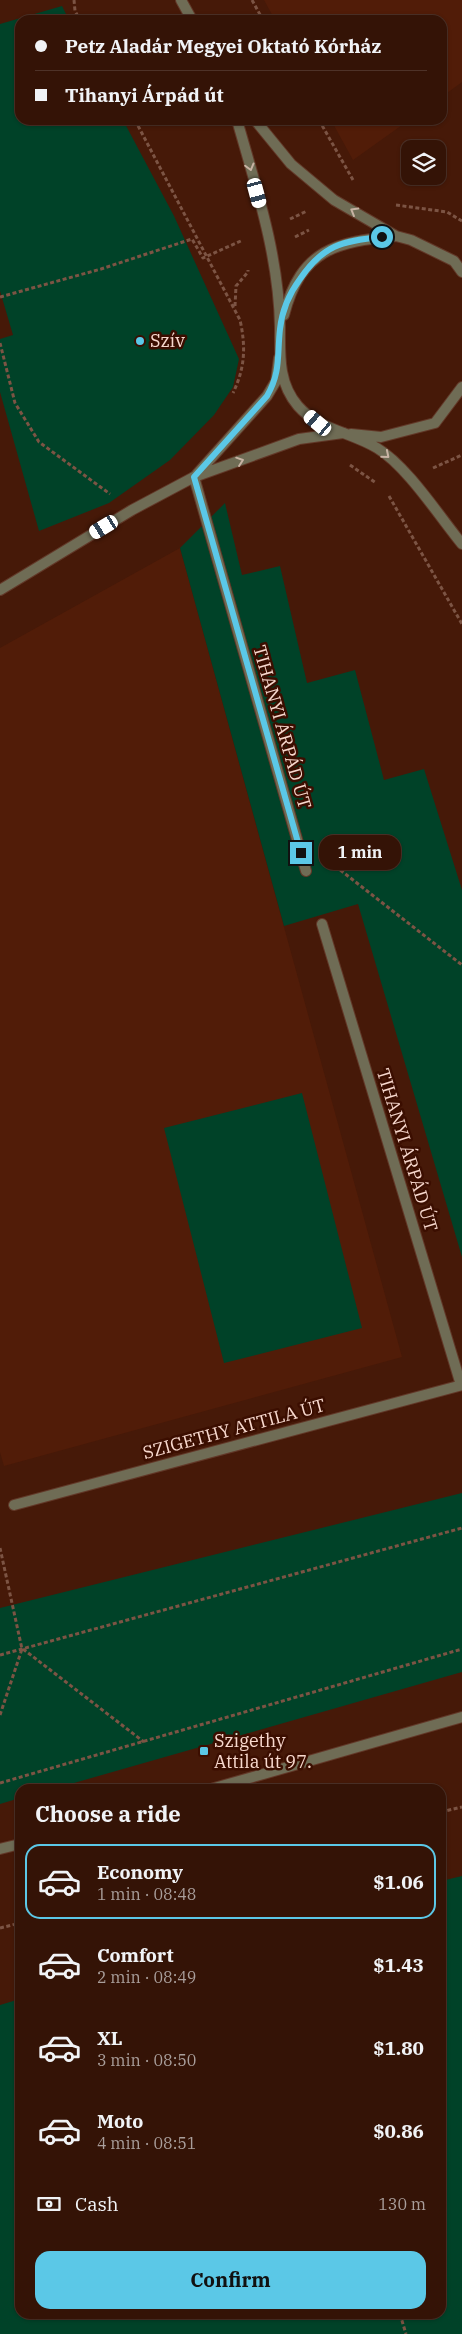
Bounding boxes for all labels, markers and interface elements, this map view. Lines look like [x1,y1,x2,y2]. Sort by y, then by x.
text: Petz Aladár Megyei Oktató Kórház [65,34,381,58]
text: Tihanyi Árpád út [65,83,224,107]
map controls [401,140,446,185]
button: layers [401,140,446,185]
one-way arrow [244,162,255,171]
car [245,177,268,209]
one-way arrow [350,207,359,217]
route start [371,226,393,248]
place label: Szív [150,329,185,352]
marker: Szív [134,335,146,347]
car [301,408,334,438]
one-way arrow [380,450,389,458]
one-way arrow [235,456,244,466]
car [87,513,120,541]
street label: TIHANYI ÁRPÁD ÚT [248,642,317,812]
callout: 1 min [318,836,401,870]
route end [290,842,312,864]
text: 1 min [338,842,382,862]
street label: TIHANYI ÁRPÁD ÚT [372,1065,443,1234]
street label: SZIGETHY ATTILA ÚT [140,1393,328,1464]
place label: Szigethy Attila út 97. [214,1729,312,1773]
marker: Szigethy Attila út 97. [198,1745,210,1757]
text: Choose a ride [35,1799,181,1828]
icon: car [37,1859,82,1904]
text: Economy [97,1860,183,1884]
text: $1.06 [373,1870,424,1894]
text: 1 min · 08:48 [97,1884,196,1904]
icon: car [37,1942,82,1987]
text: Comfort [97,1943,174,1967]
text: $1.43 [373,1953,424,1977]
text: 2 min · 08:49 [97,1967,196,1987]
icon: car [37,2025,82,2070]
text: XL [97,2026,123,2050]
text: $1.80 [373,2036,424,2060]
text: 3 min · 08:50 [97,2050,196,2070]
icon: car [37,2108,82,2153]
text: Moto [97,2109,143,2133]
text: $0.86 [373,2119,424,2143]
text: 4 min · 08:51 [97,2133,196,2153]
icon: cash [35,2190,63,2218]
text: Cash [75,2192,119,2216]
text: 130 m [378,2194,426,2214]
button: Confirm [35,2251,426,2309]

